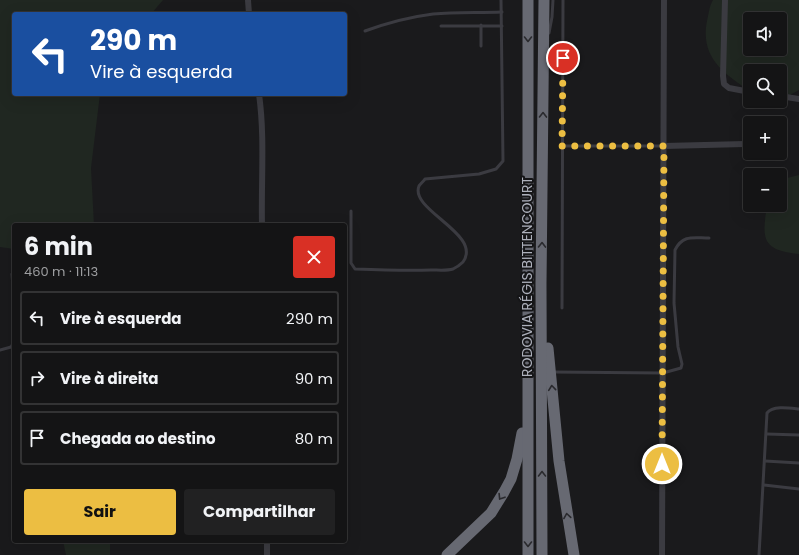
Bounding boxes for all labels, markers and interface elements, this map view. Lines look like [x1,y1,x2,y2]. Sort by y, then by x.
map controls [743,12,787,212]
button: sound [743,12,787,56]
text: 290 m [90,21,177,60]
icon: left [24,28,76,80]
one-way arrow [524,36,532,42]
pin [546,41,580,75]
icon: arrive [552,47,574,69]
text: Vire à esquerda [90,59,233,84]
button: search [743,64,787,108]
one-way arrow [539,112,547,118]
button: + [743,116,787,160]
button: − [743,168,787,212]
street label: RODOVIA RÉGIS BITTENCOURT [517,177,537,377]
text: 6 min [24,230,93,263]
button: close [293,236,335,278]
one-way arrow [538,242,546,248]
text: 460 m · 11:13 [24,262,98,281]
icon: left [26,307,48,329]
text: Vire à esquerda [60,308,182,329]
text: 290 m [286,308,333,329]
icon: right [26,367,48,389]
text: Vire à direita [60,368,159,389]
text: 90 m [295,368,333,389]
one-way arrow [547,384,556,391]
icon: arrive [26,427,48,449]
text: Chegada ao destino [60,428,216,449]
text: 80 m [295,428,333,449]
position arrow [641,443,683,485]
one-way arrow [538,471,546,477]
button: Sair [24,489,176,535]
button: Compartilhar [184,489,335,535]
one-way arrow [498,493,505,500]
one-way arrow [564,513,572,520]
one-way arrow [524,541,532,547]

